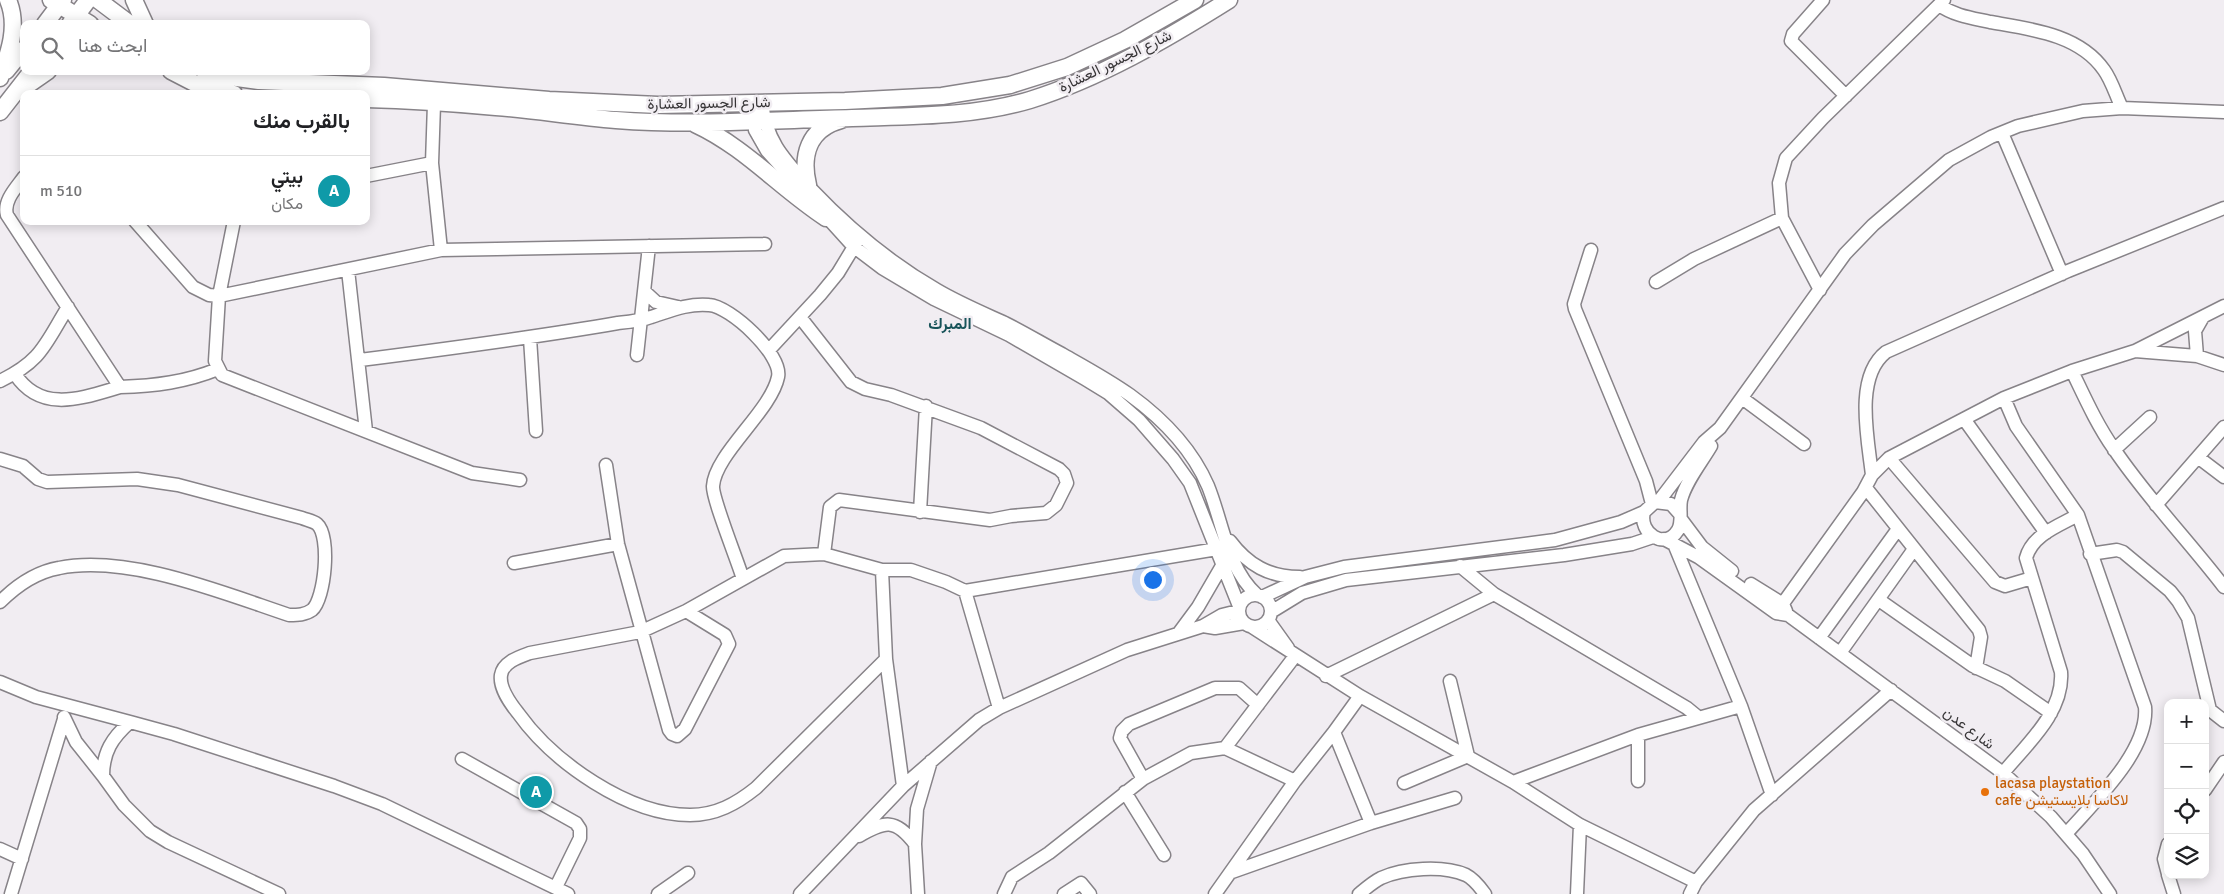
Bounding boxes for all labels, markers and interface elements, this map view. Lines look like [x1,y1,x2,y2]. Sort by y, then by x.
search box [20,20,370,75]
street label: شارع الجسور العشارة [1056,26,1175,98]
icon: search [38,34,66,62]
text: ابحث هنا [78,34,147,58]
street label: شارع الجسور العشارة [647,93,771,115]
text: بالقرب منك [253,108,350,134]
text: بيتي [271,165,303,189]
text: 510 m [40,181,82,201]
text: A [329,181,339,201]
text: مكان [271,194,303,214]
district label: المبرك [928,314,972,334]
your location [1140,567,1166,593]
map controls [2164,699,2209,879]
button: + [2164,699,2209,744]
street label: شارع عدن [1939,703,1998,755]
button: − [2164,744,2209,789]
pin: A [520,773,552,811]
place label: lacasa playstation cafe لاكاسا بلايستيشن [1995,774,2129,810]
marker: lacasa playstation cafe لاكاسا بلايستيشن [1979,786,1991,798]
button: locate [2164,789,2209,834]
button: layers [2164,834,2209,879]

